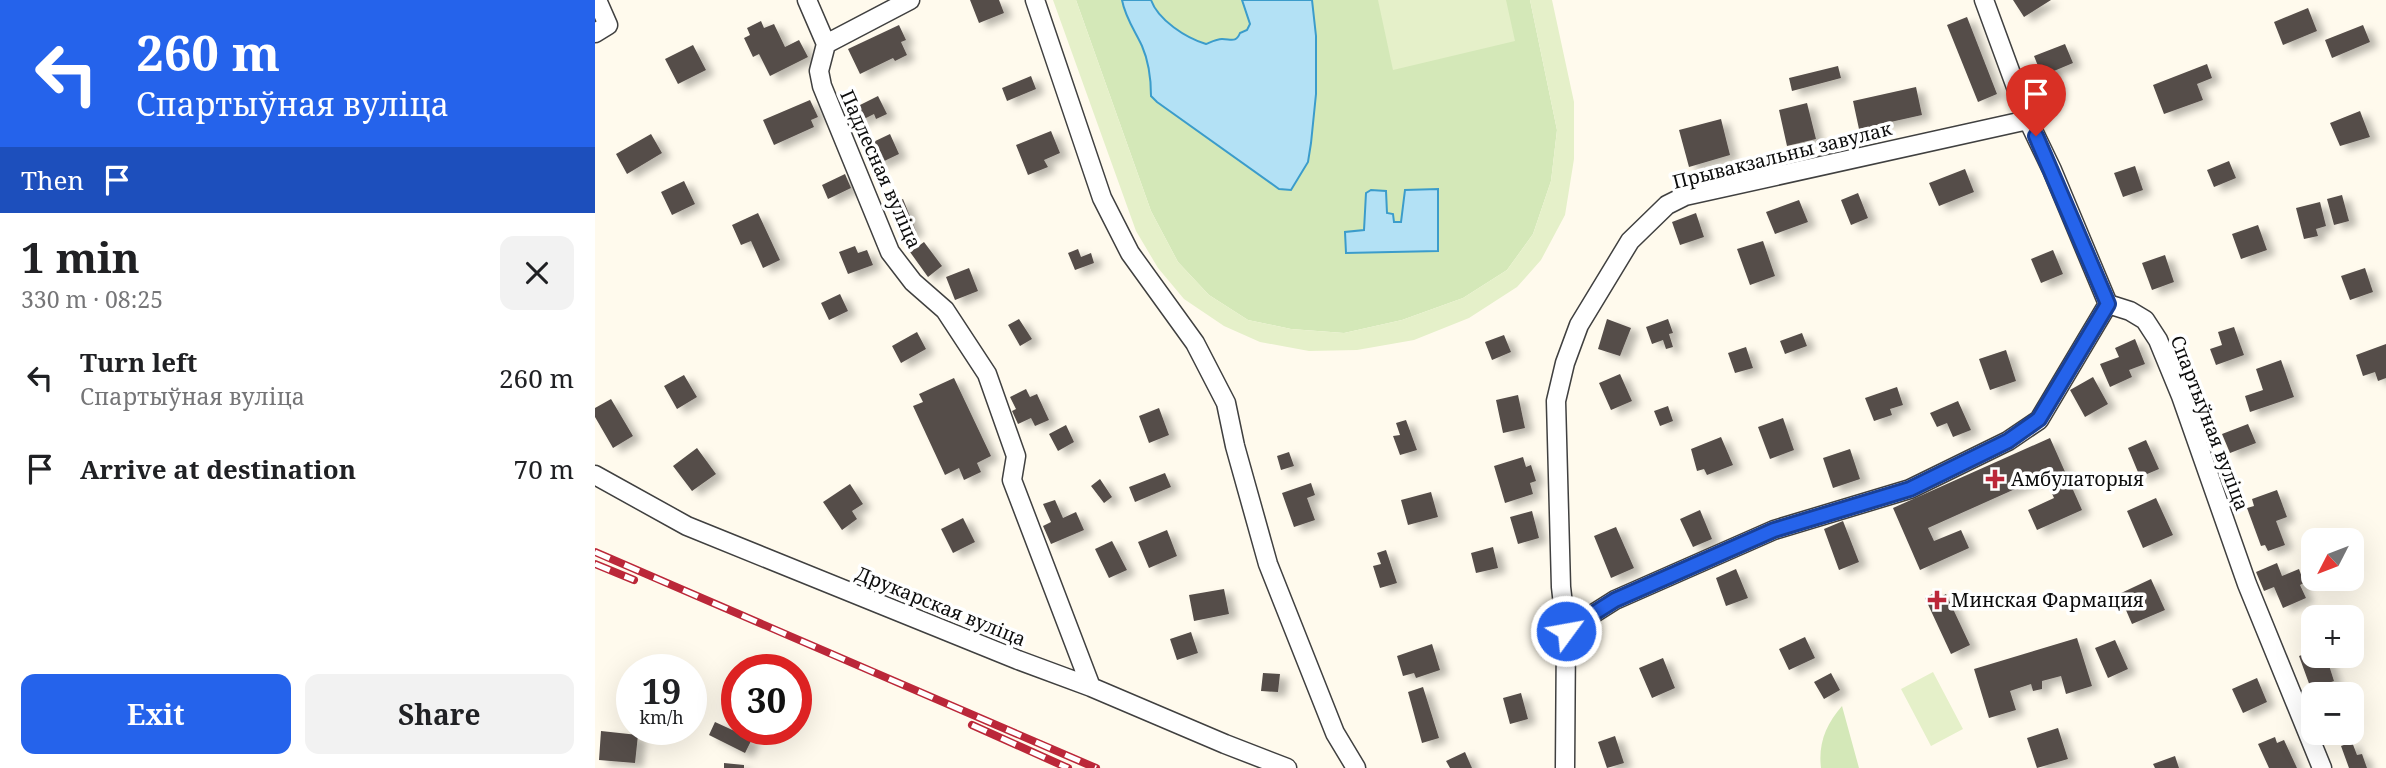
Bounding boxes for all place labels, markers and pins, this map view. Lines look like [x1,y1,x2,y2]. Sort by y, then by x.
pin [2006,64,2066,136]
place label: Амбулаторыя [2011,466,2144,492]
marker: Амбулаторыя [1985,469,2005,489]
place label: Минская Фармация [1951,587,2144,613]
marker: Минская Фармация [1929,592,1945,608]

